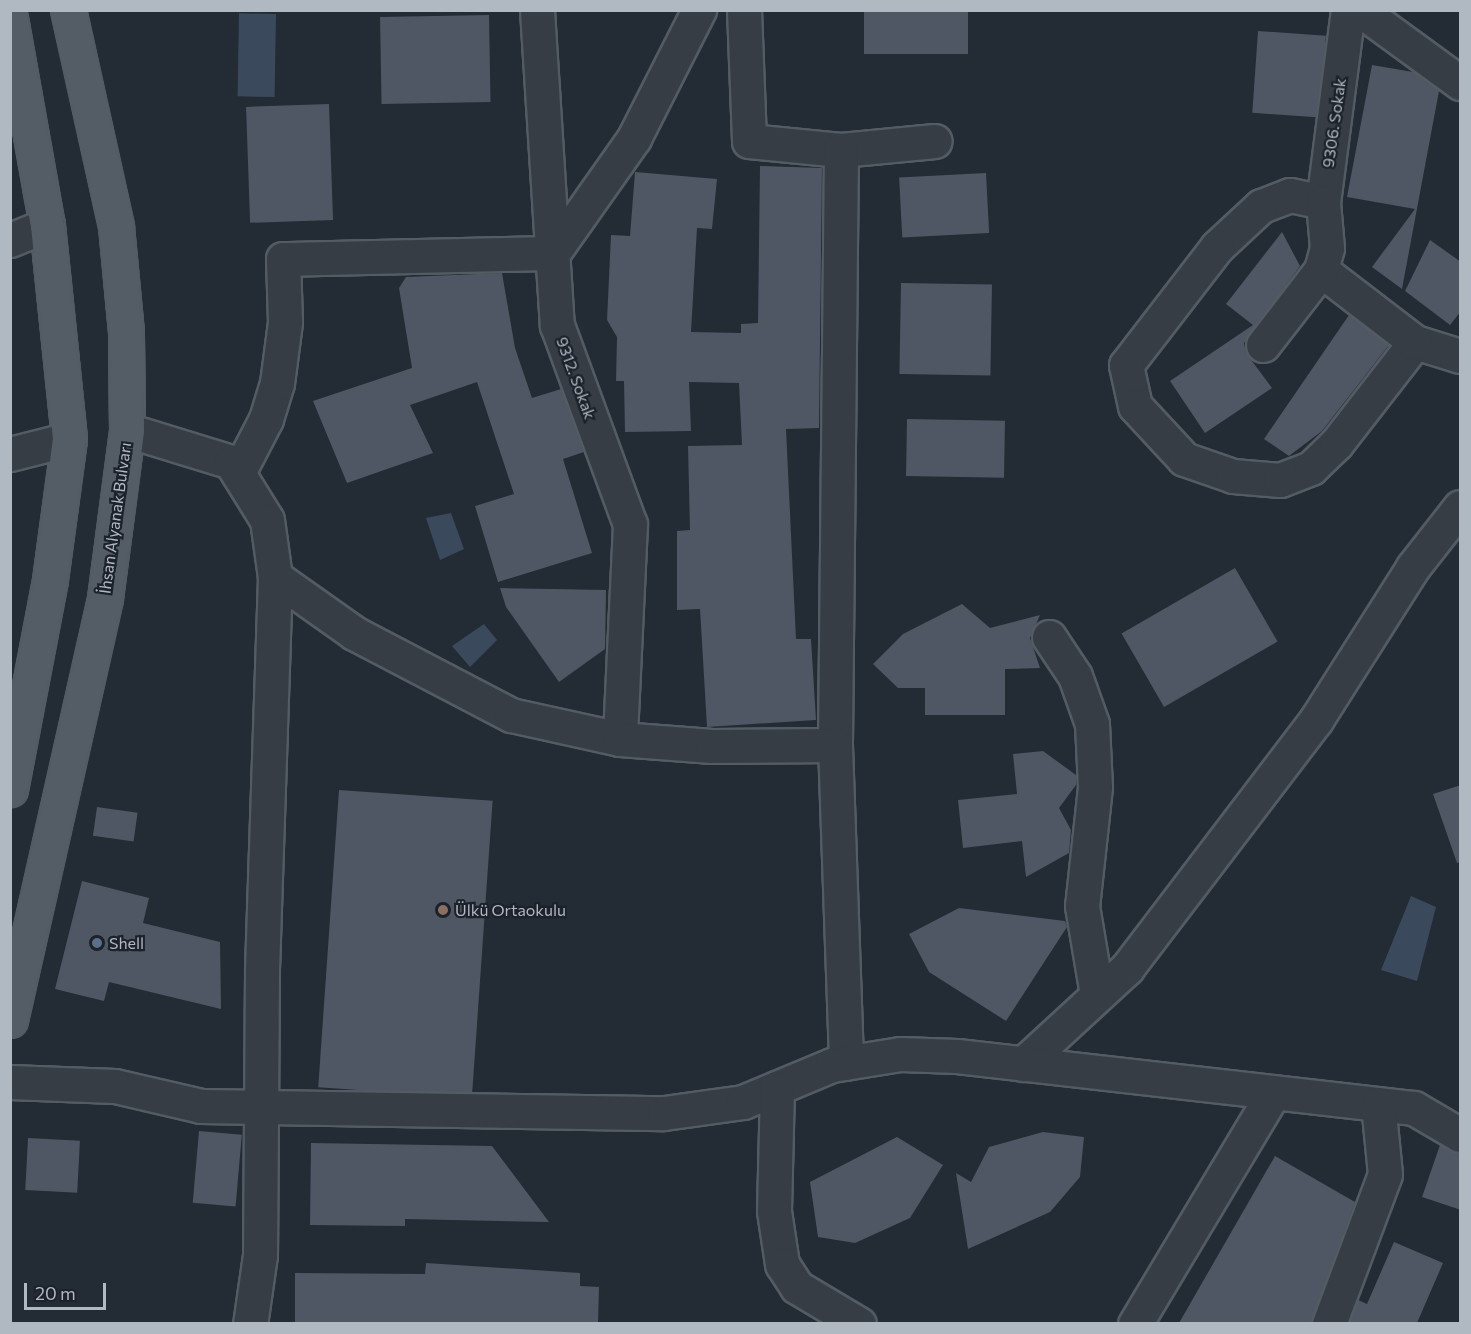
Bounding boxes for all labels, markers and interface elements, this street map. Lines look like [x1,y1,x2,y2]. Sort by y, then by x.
street label: 9306. Sokak [1318,77,1350,169]
street label: 9312. Sokak [552,334,600,422]
street label: İhsan Alyanak Bulvarı [95,441,135,595]
place label: Ülkü Ortaokulu [455,900,566,920]
marker: Ülkü Ortaokulu [436,903,450,917]
place label: Shell [109,933,144,953]
marker: Shell [90,936,104,950]
scale bar [27,1271,110,1309]
text: 20 m [35,1282,76,1304]

